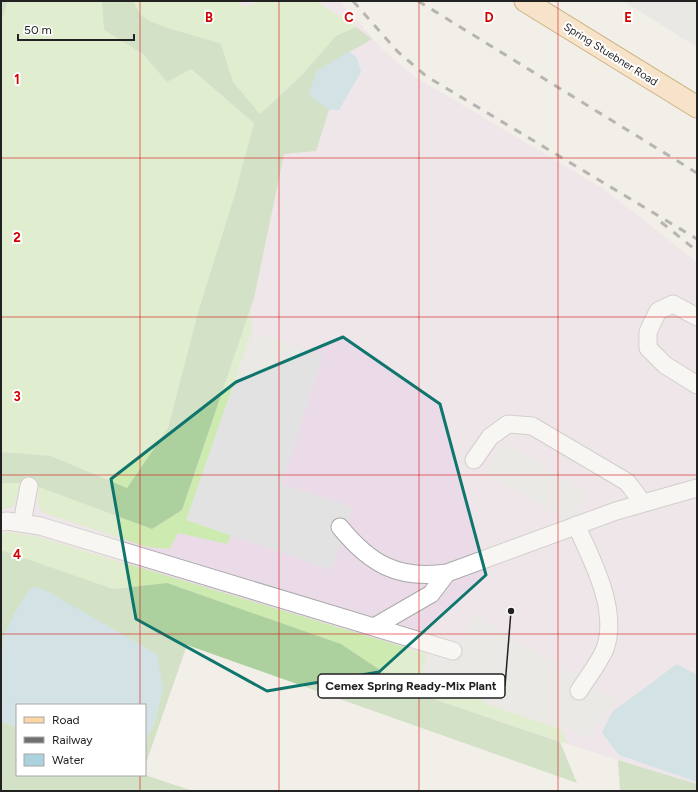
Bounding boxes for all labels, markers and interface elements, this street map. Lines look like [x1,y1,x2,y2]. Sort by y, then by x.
text: B [205,10,213,25]
text: C [344,10,354,25]
text: D [484,10,494,25]
text: E [624,10,632,25]
scale bar [18,16,134,42]
street label: Spring Stuebner Road [561,20,660,89]
text: 50 m [24,23,52,37]
text: 1 [14,72,20,87]
text: 2 [13,230,21,245]
text: 3 [13,389,21,404]
text: 4 [13,547,21,562]
callout: Cemex Spring Ready-Mix Plant [318,674,505,698]
text: Cemex Spring Ready-Mix Plant [325,679,497,693]
legend [16,704,146,776]
text: Road [52,713,80,727]
text: Railway [52,733,93,747]
text: Water [52,753,84,767]

